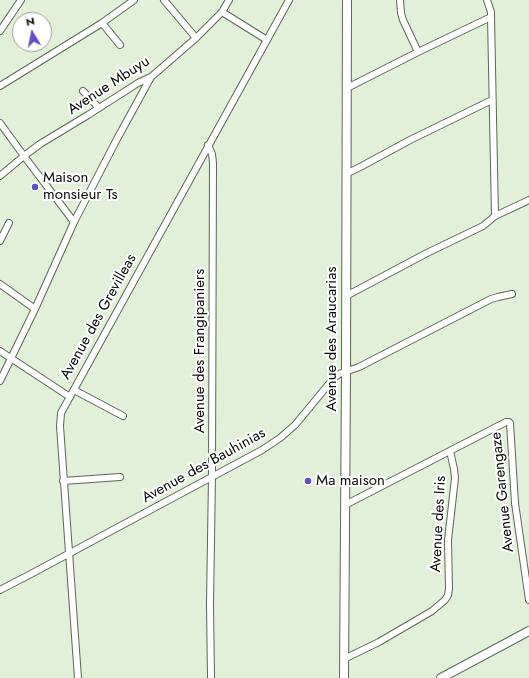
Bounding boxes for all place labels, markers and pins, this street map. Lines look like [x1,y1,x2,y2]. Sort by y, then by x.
place label: Maison monsieur Ts [43,169,117,204]
marker: Maison monsieur Ts [30,182,40,192]
place label: Ma maison [316,472,385,490]
marker: Ma maison [303,476,313,486]

